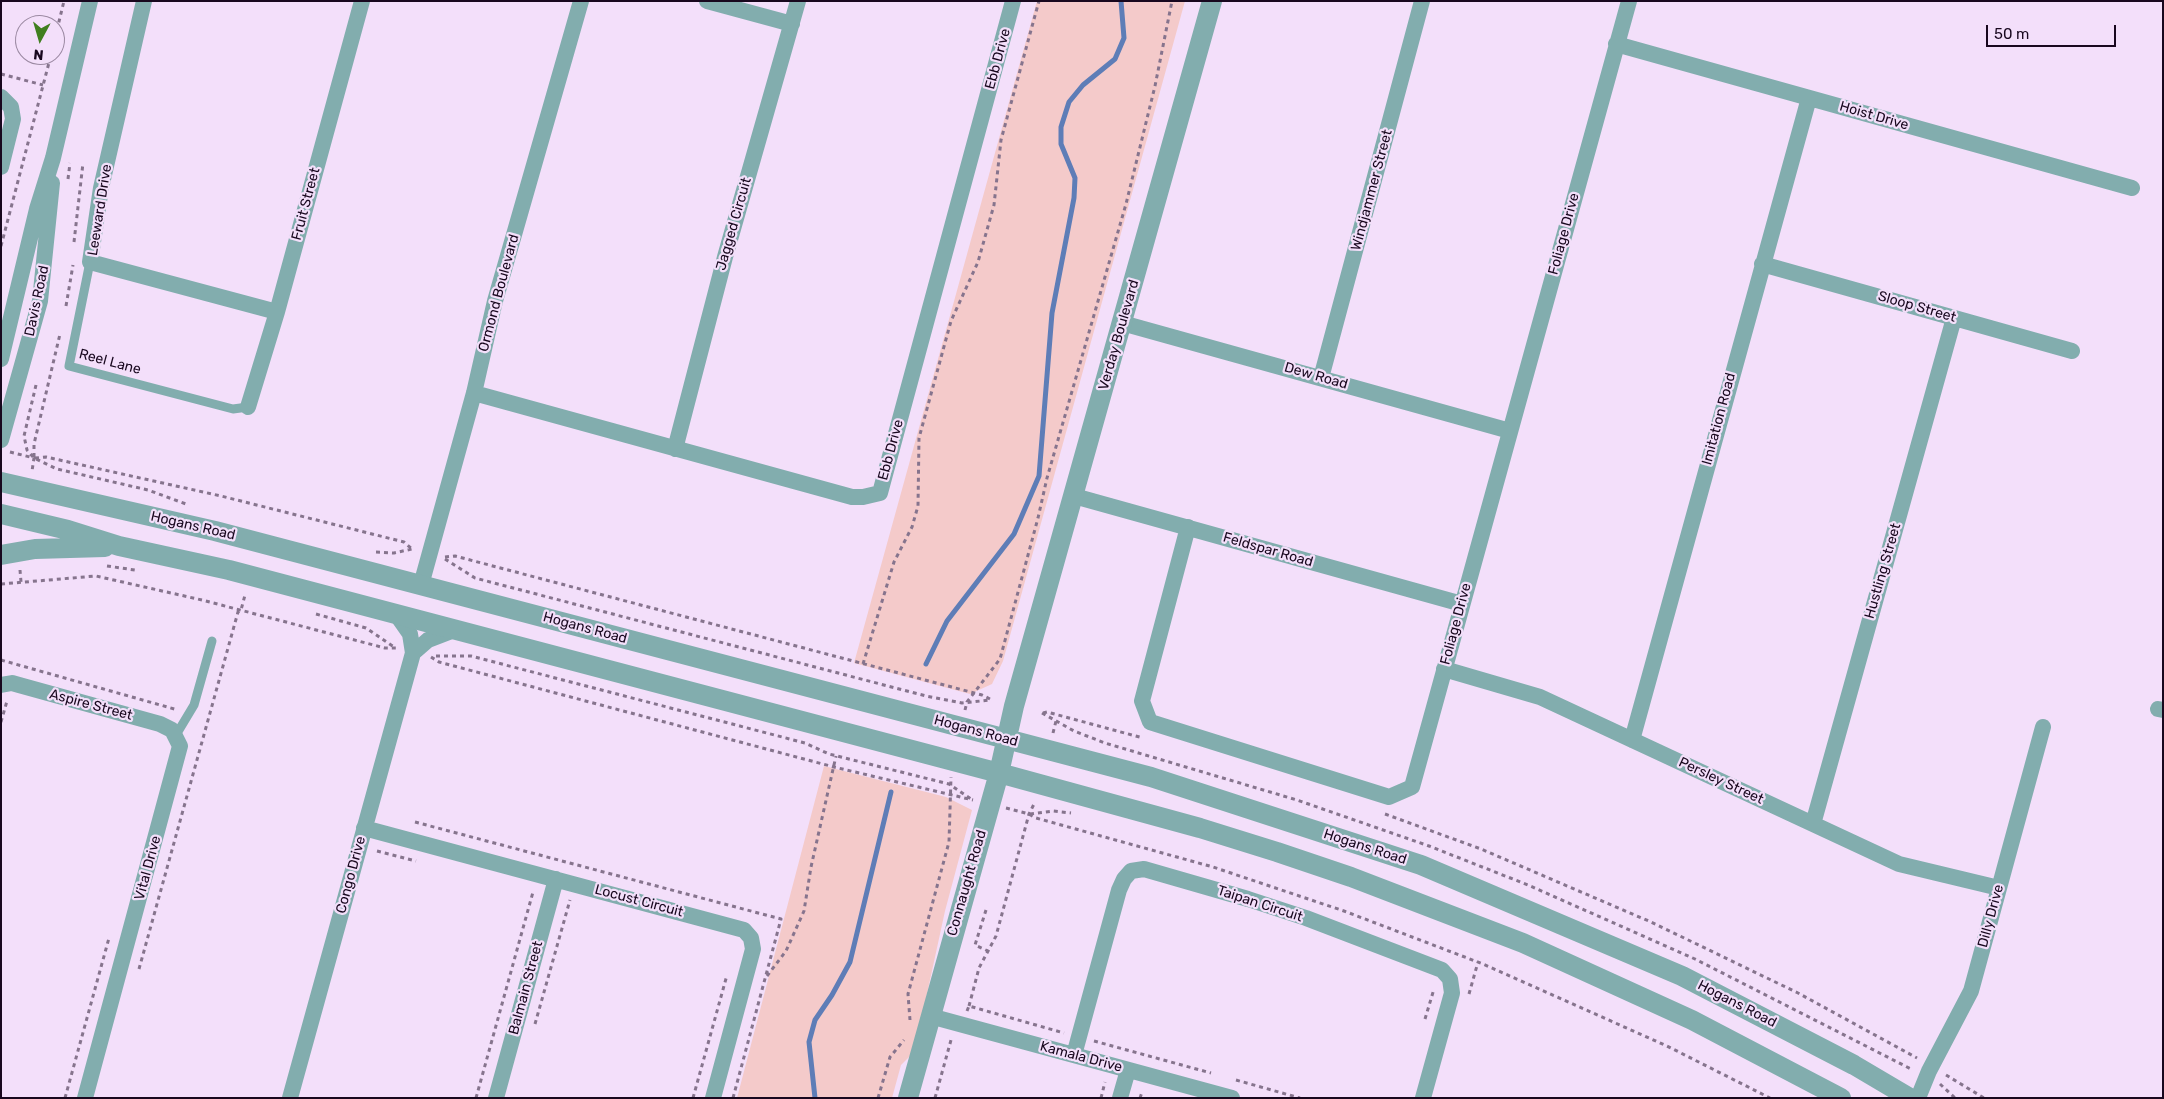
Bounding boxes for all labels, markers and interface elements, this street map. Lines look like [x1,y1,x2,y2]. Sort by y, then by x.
north arrow [15,15,65,65]
scale bar [1989,15,2119,47]
text: 50 m [1994,25,2029,43]
street label: Ebb Drive [982,27,1014,91]
text: N [33,45,44,63]
street label: Hoist Drive [1837,98,1911,134]
street label: Windjammer Street [1348,128,1396,252]
street label: Leeward Drive [84,163,116,257]
street label: Fruit Street [288,166,324,242]
street label: Jagged Circuit [713,176,755,272]
street label: Foliage Drive [1545,191,1583,277]
street label: Ormond Boulevard [475,232,523,354]
street label: Davis Road [21,264,53,338]
street label: Verday Boulevard [1095,278,1143,392]
street label: Sloop Street [1876,288,1958,326]
street label: Reel Lane [77,346,143,378]
street label: Dew Road [1282,359,1350,393]
street label: Imitation Road [1699,371,1739,467]
street label: Ebb Drive [875,418,907,482]
street label: Hogans Road [149,508,237,544]
street label: Hustling Street [1861,521,1905,621]
street label: Feldspar Road [1221,529,1315,571]
street label: Foliage Drive [1437,581,1475,667]
street label: Hogans Road [541,609,629,647]
street label: Aspire Street [48,686,134,724]
street label: Hogans Road [932,712,1020,750]
street label: Persley Street [1676,754,1766,808]
street label: Hogans Road [1321,826,1409,868]
street label: Connaught Road [944,828,990,938]
street label: Vital Drive [131,834,165,902]
street label: Congo Drive [333,834,369,916]
street label: Locust Circuit [593,881,685,921]
street label: Taipan Circuit [1215,882,1305,926]
street label: Dilly Drive [1975,883,2007,949]
street label: Balmain Street [505,939,547,1037]
street label: Hogans Road [1695,977,1779,1031]
street label: Kamala Drive [1038,1038,1124,1076]

